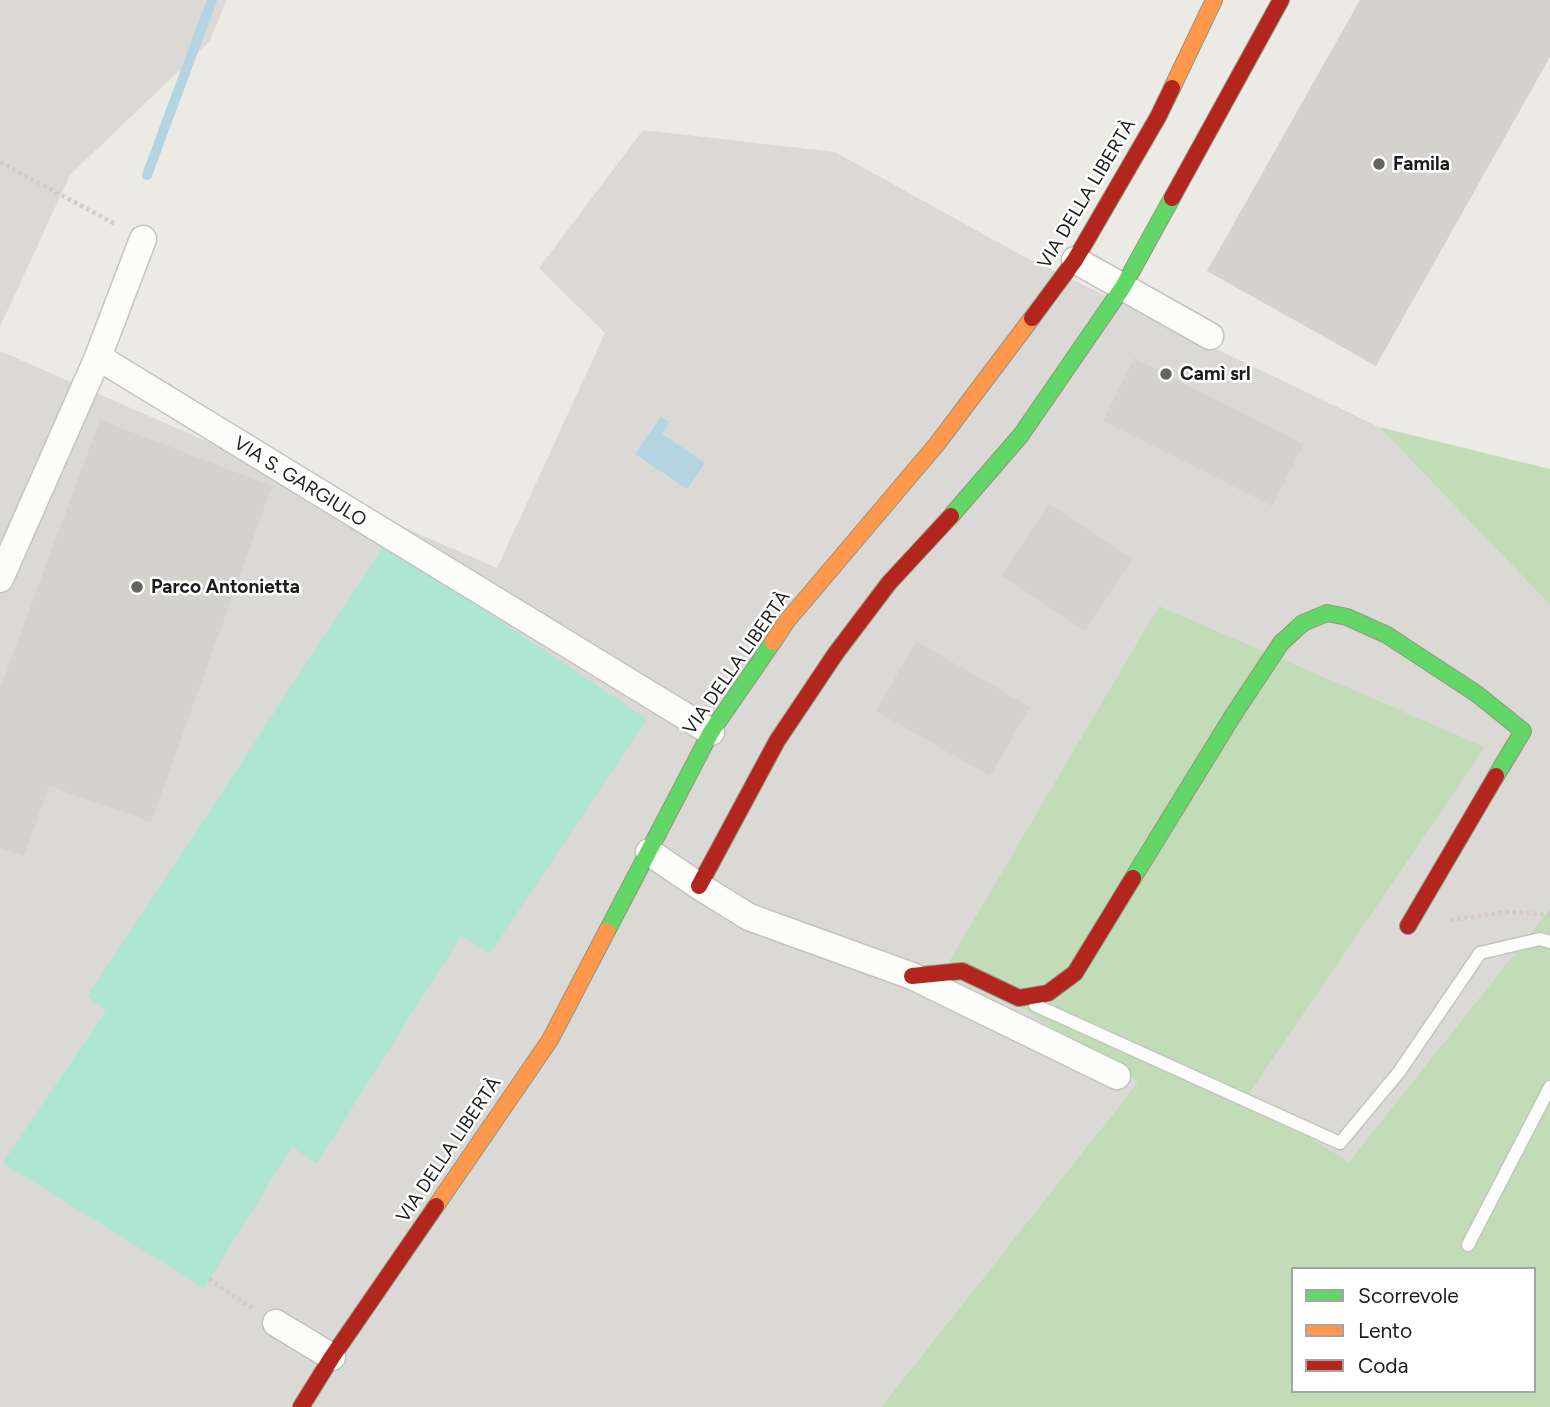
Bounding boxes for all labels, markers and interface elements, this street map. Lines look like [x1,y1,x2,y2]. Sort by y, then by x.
street label: VIA DELLA LIBERTÀ [1033,115,1141,273]
place label: Famila [1393,153,1450,175]
marker: Famila [1371,156,1387,172]
place label: Camì srl [1180,363,1251,385]
marker: Camì srl [1158,366,1174,382]
street label: VIA S. GARGIULO [229,432,371,532]
place label: Parco Antonietta [151,576,300,598]
marker: Parco Antonietta [129,579,145,595]
street label: VIA DELLA LIBERTÀ [679,587,795,739]
street label: VIA DELLA LIBERTÀ [392,1073,506,1227]
legend [1291,1267,1536,1393]
text: Scorrevole [1358,1283,1459,1308]
text: Lento [1358,1318,1412,1343]
text: Coda [1358,1353,1408,1378]

